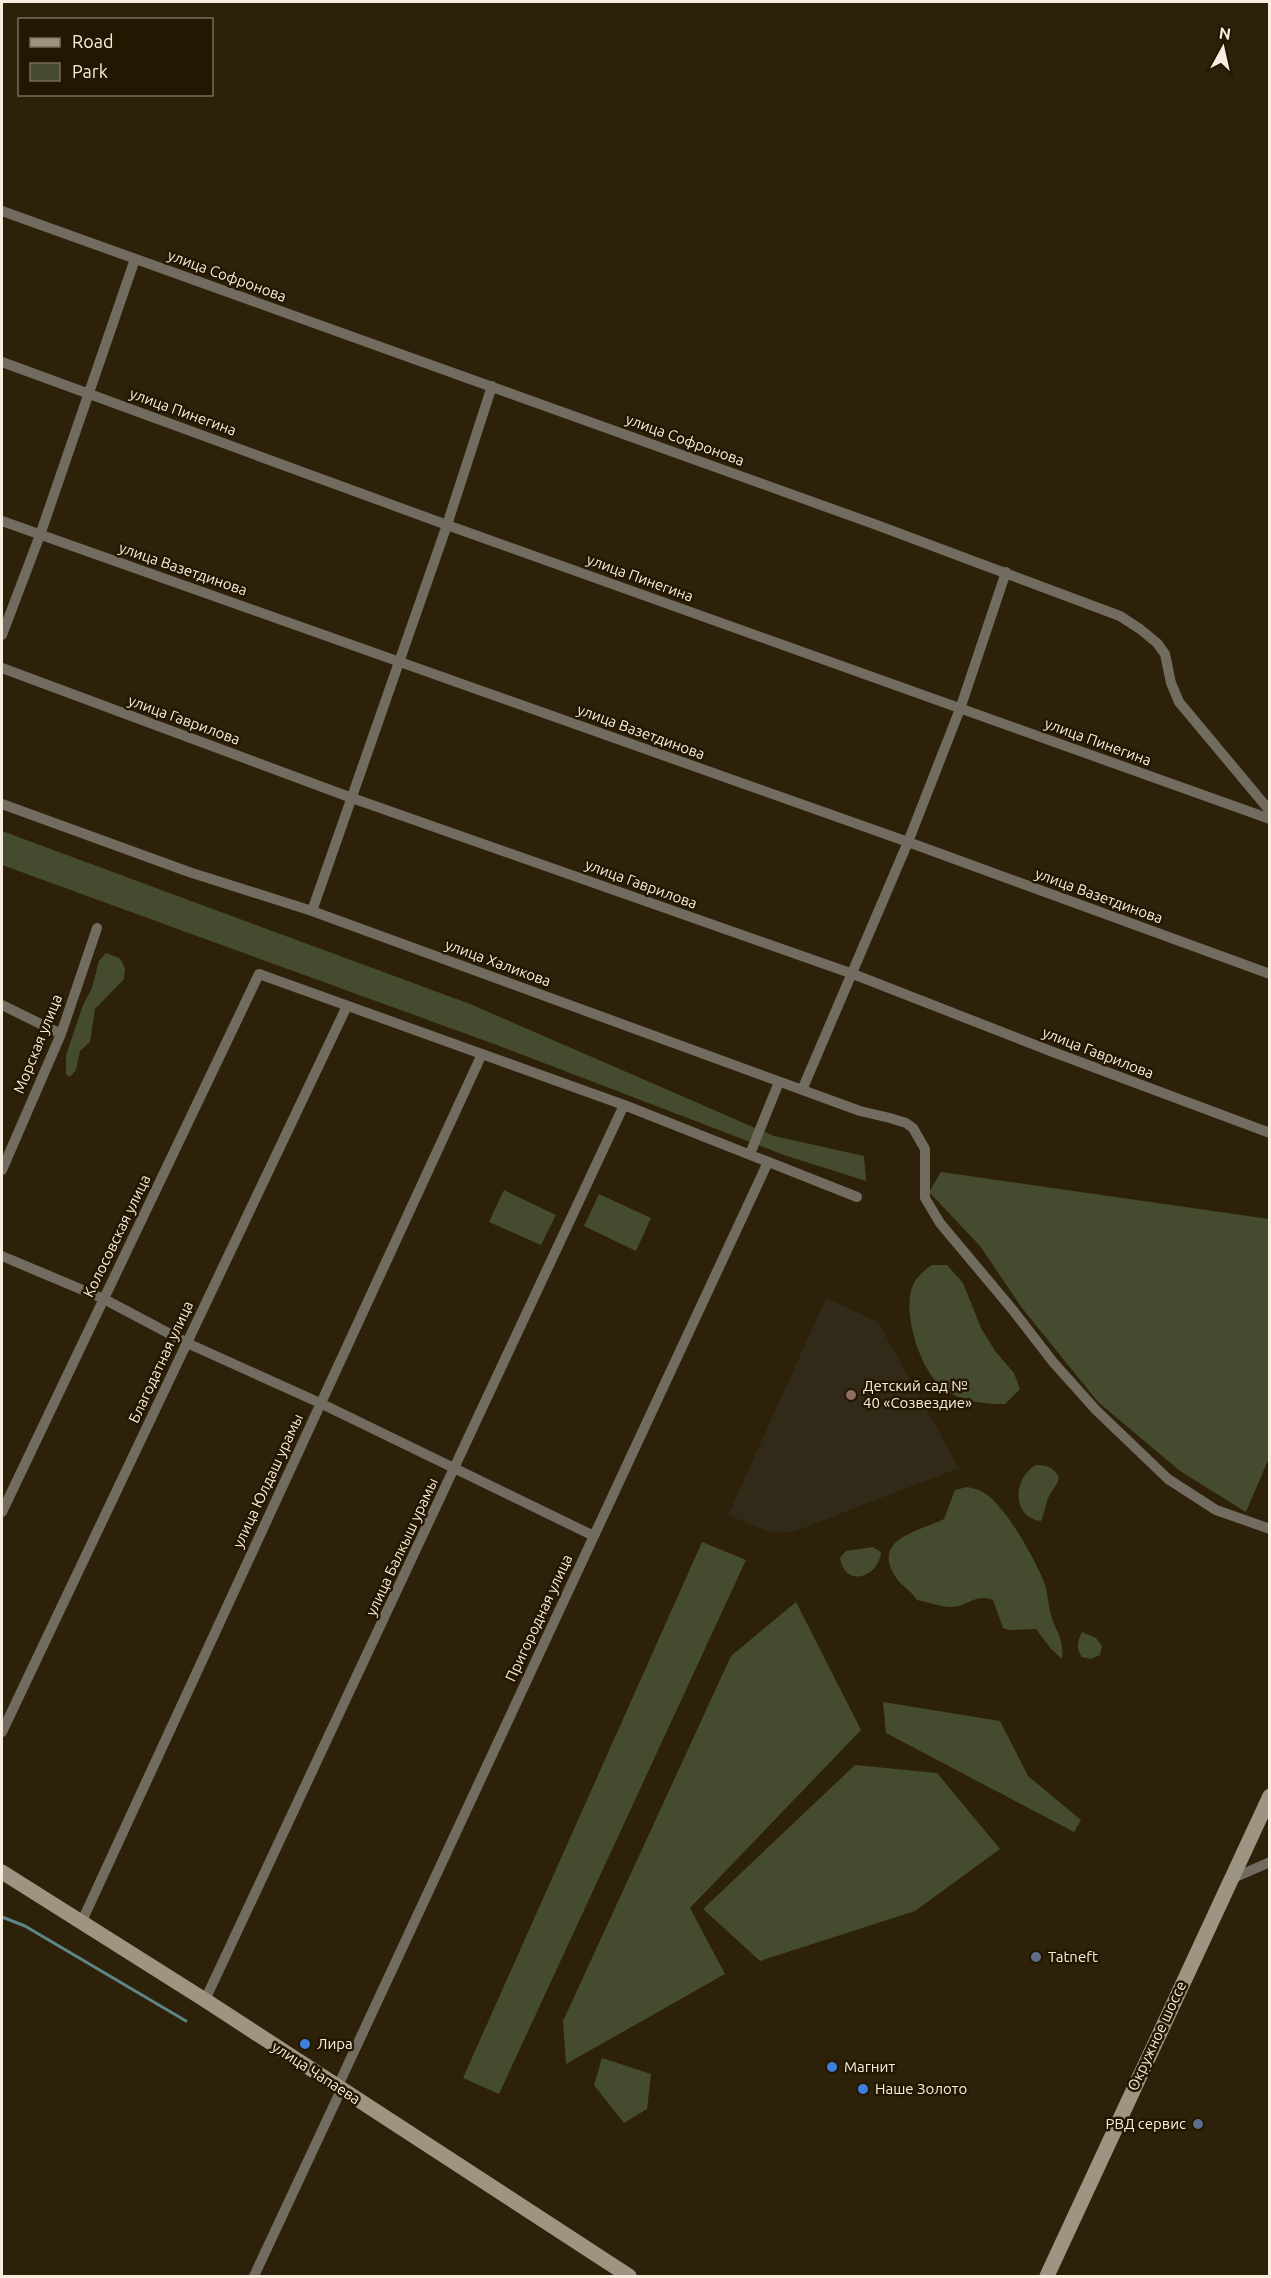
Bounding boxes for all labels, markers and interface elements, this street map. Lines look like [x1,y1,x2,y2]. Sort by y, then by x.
legend [18,18,213,96]
north arrow [1193,18,1253,78]
text: N [1218,23,1232,43]
text: Road [72,31,114,51]
text: Park [72,61,108,81]
street label: улица Софронова [166,246,289,305]
street label: улица Пинегина [128,384,239,439]
street label: улица Софронова [624,410,747,469]
street label: улица Вазетдинова [117,539,250,598]
street label: улица Пинегина [585,550,696,605]
street label: улица Гаврилова [126,691,242,748]
street label: улица Вазетдинова [575,701,707,763]
street label: улица Пинегина [1043,714,1154,769]
street label: улица Гаврилова [583,855,699,912]
street label: улица Вазетдинова [1033,865,1165,927]
street label: улица Халикова [443,936,553,990]
street label: Морская улица [10,992,65,1096]
street label: улица Гаврилова [1040,1023,1156,1082]
street label: Колосовская улица [79,1172,154,1300]
street label: Благодатная улица [125,1298,196,1426]
place label: Детский сад № 40 «Созвездие» [863,1377,972,1411]
marker: Детский сад № 40 «Созвездие» [844,1388,858,1402]
street label: улица Юлдаш урамы [229,1411,306,1551]
street label: улица Балкыш урамы [362,1475,441,1619]
street label: Пригородная улица [502,1552,575,1684]
place label: Tatneft [1048,1948,1098,1965]
marker: Tatneft [1029,1950,1043,1964]
street label: Окружное шоссе [1124,1978,1189,2093]
place label: Лира [317,2035,353,2052]
marker: Лира [298,2037,312,2051]
street label: улица Чапаева [269,2038,364,2107]
place label: Магнит [844,2058,895,2075]
marker: Магнит [825,2060,839,2074]
place label: Наше Золото [875,2080,967,2097]
marker: Наше Золото [856,2082,870,2096]
place label: РВД сервис [1105,2115,1186,2132]
marker: РВД сервис [1191,2117,1205,2131]

